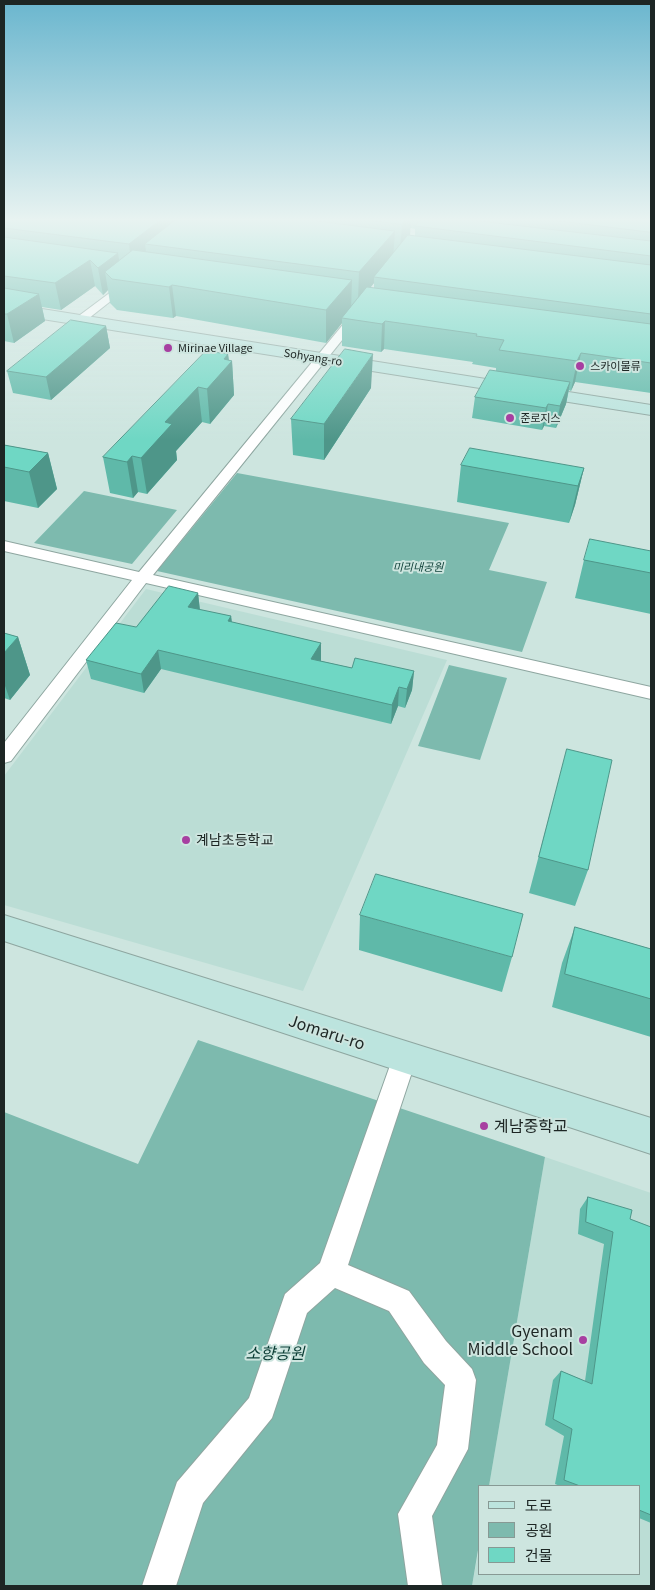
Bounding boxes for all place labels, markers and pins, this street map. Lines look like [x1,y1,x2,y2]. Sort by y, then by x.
place label: Mirinae Village [178,341,253,355]
marker: Mirinae Village [162,342,174,354]
place label: 스카이물류 [590,359,641,373]
marker: 스카이물류 [574,360,586,372]
place label: 준로지스 [520,411,560,425]
marker: 준로지스 [504,412,516,424]
place label: 계남초등학교 [196,832,273,848]
marker: 계남초등학교 [180,834,192,846]
place label: 계남중학교 [494,1116,568,1136]
marker: 계남중학교 [478,1120,490,1132]
place label: Gyenam Middle School [467,1321,573,1359]
marker: Gyenam Middle School [577,1334,589,1346]

